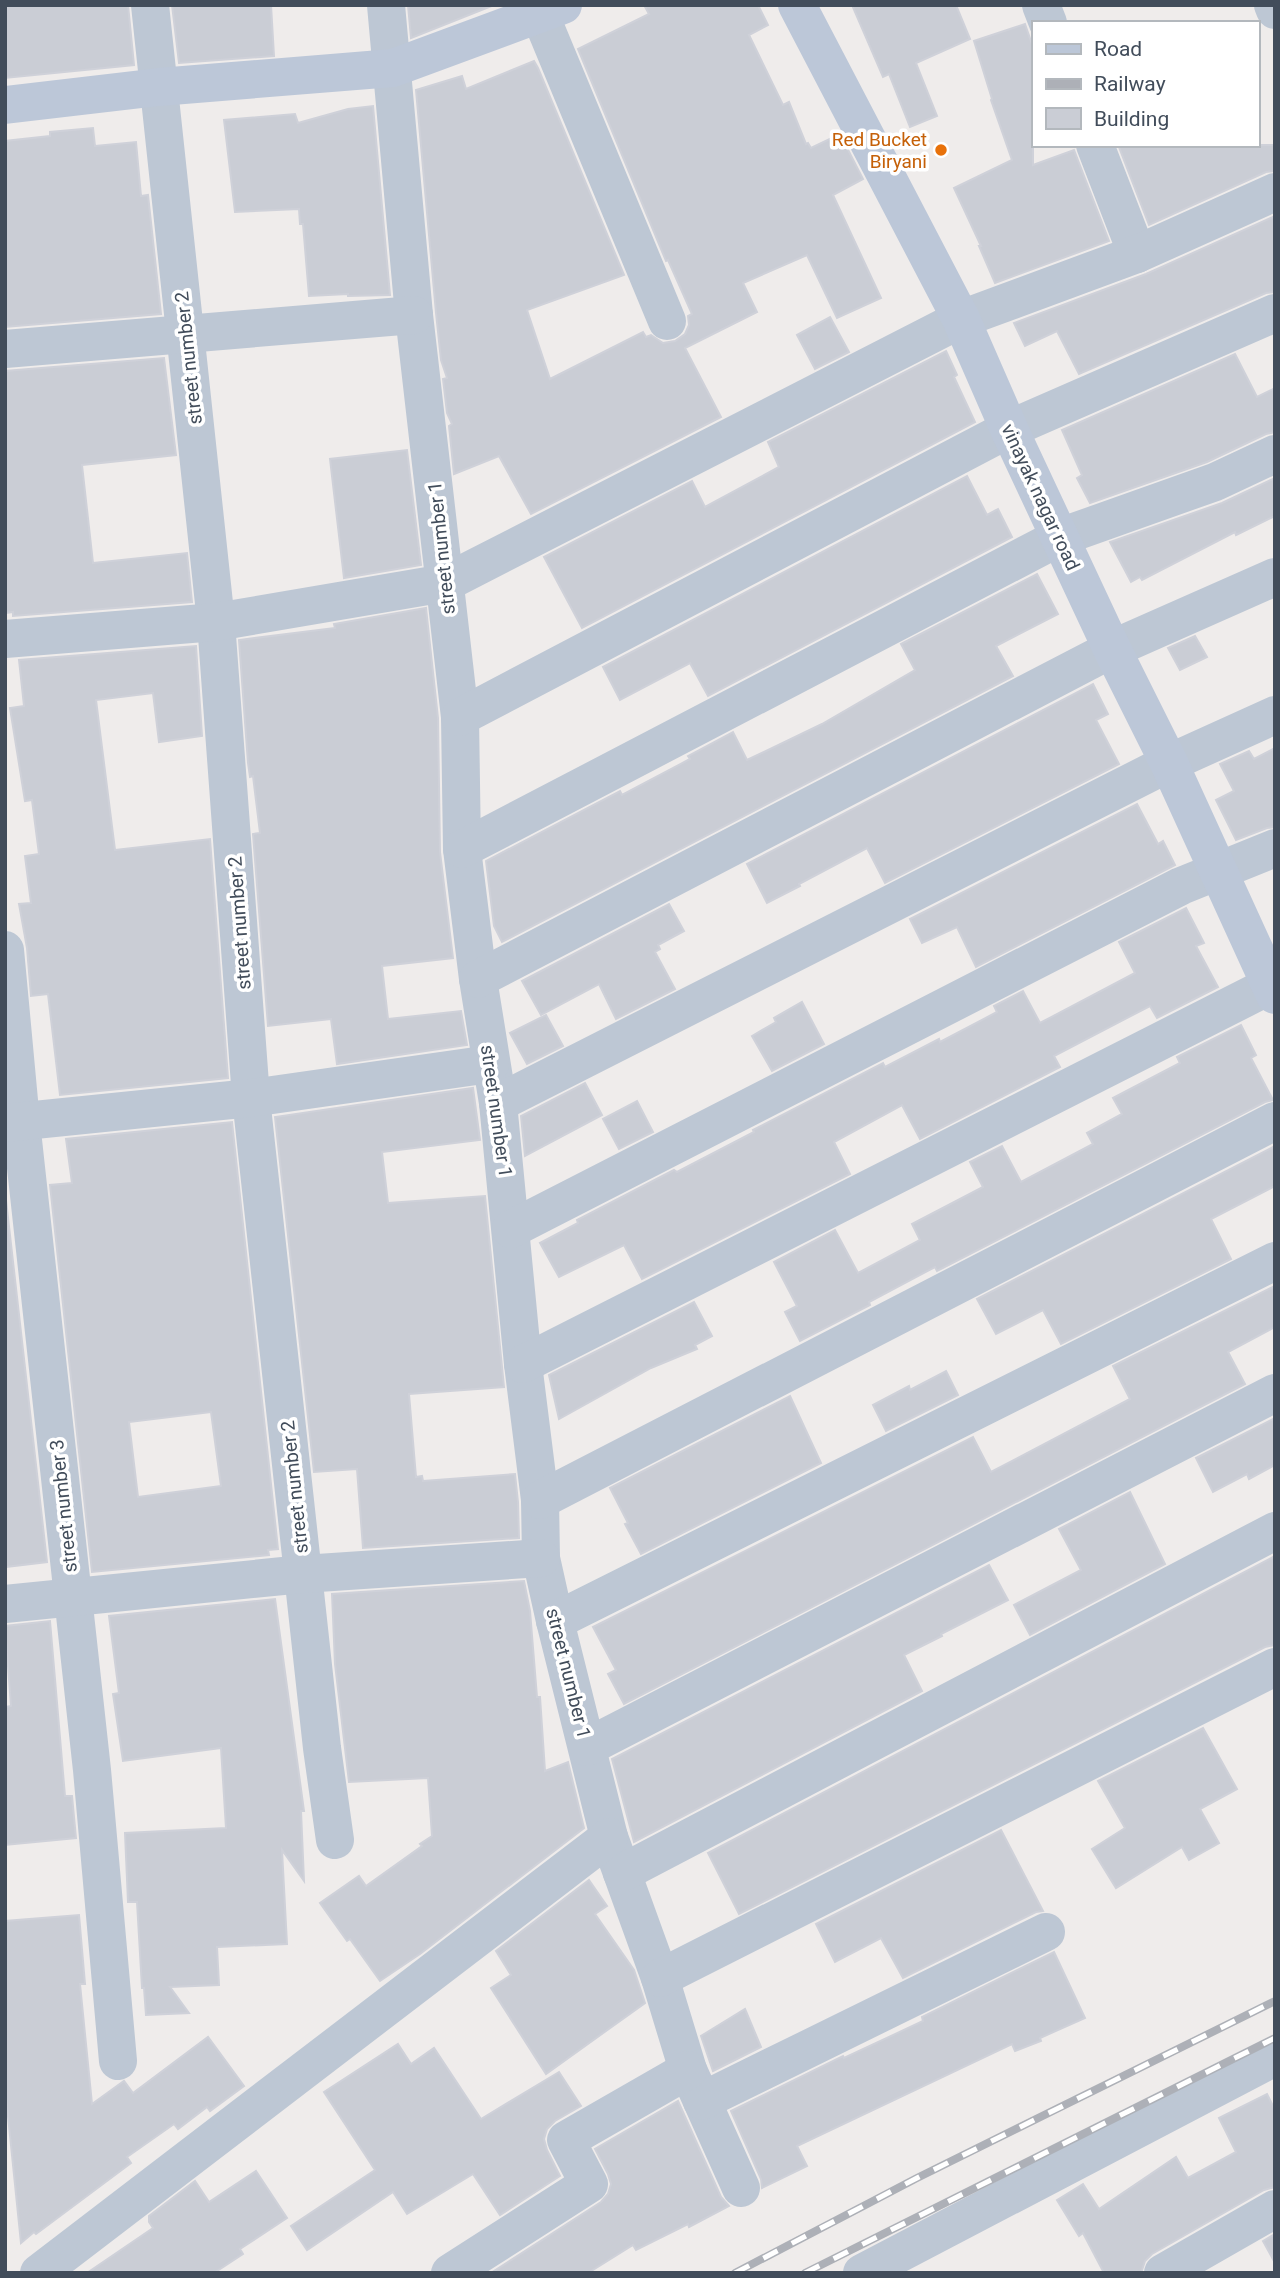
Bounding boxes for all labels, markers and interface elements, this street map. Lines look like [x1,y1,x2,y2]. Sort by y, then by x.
legend [1032,21,1259,147]
text: Road [1094,37,1142,61]
text: Railway [1094,72,1166,96]
text: Building [1094,107,1169,131]
place label: Red Bucket Biryani [832,128,927,173]
marker: Red Bucket Biryani [933,142,949,158]
street label: street number 2 [170,290,207,426]
street label: vinayak nagar road [996,420,1085,574]
street label: street number 1 [423,480,460,616]
street label: street number 2 [223,856,256,990]
street label: street number 1 [476,1043,517,1179]
street label: street number 2 [276,1419,313,1555]
street label: street number 3 [45,1438,82,1574]
street label: street number 1 [541,1606,596,1741]

